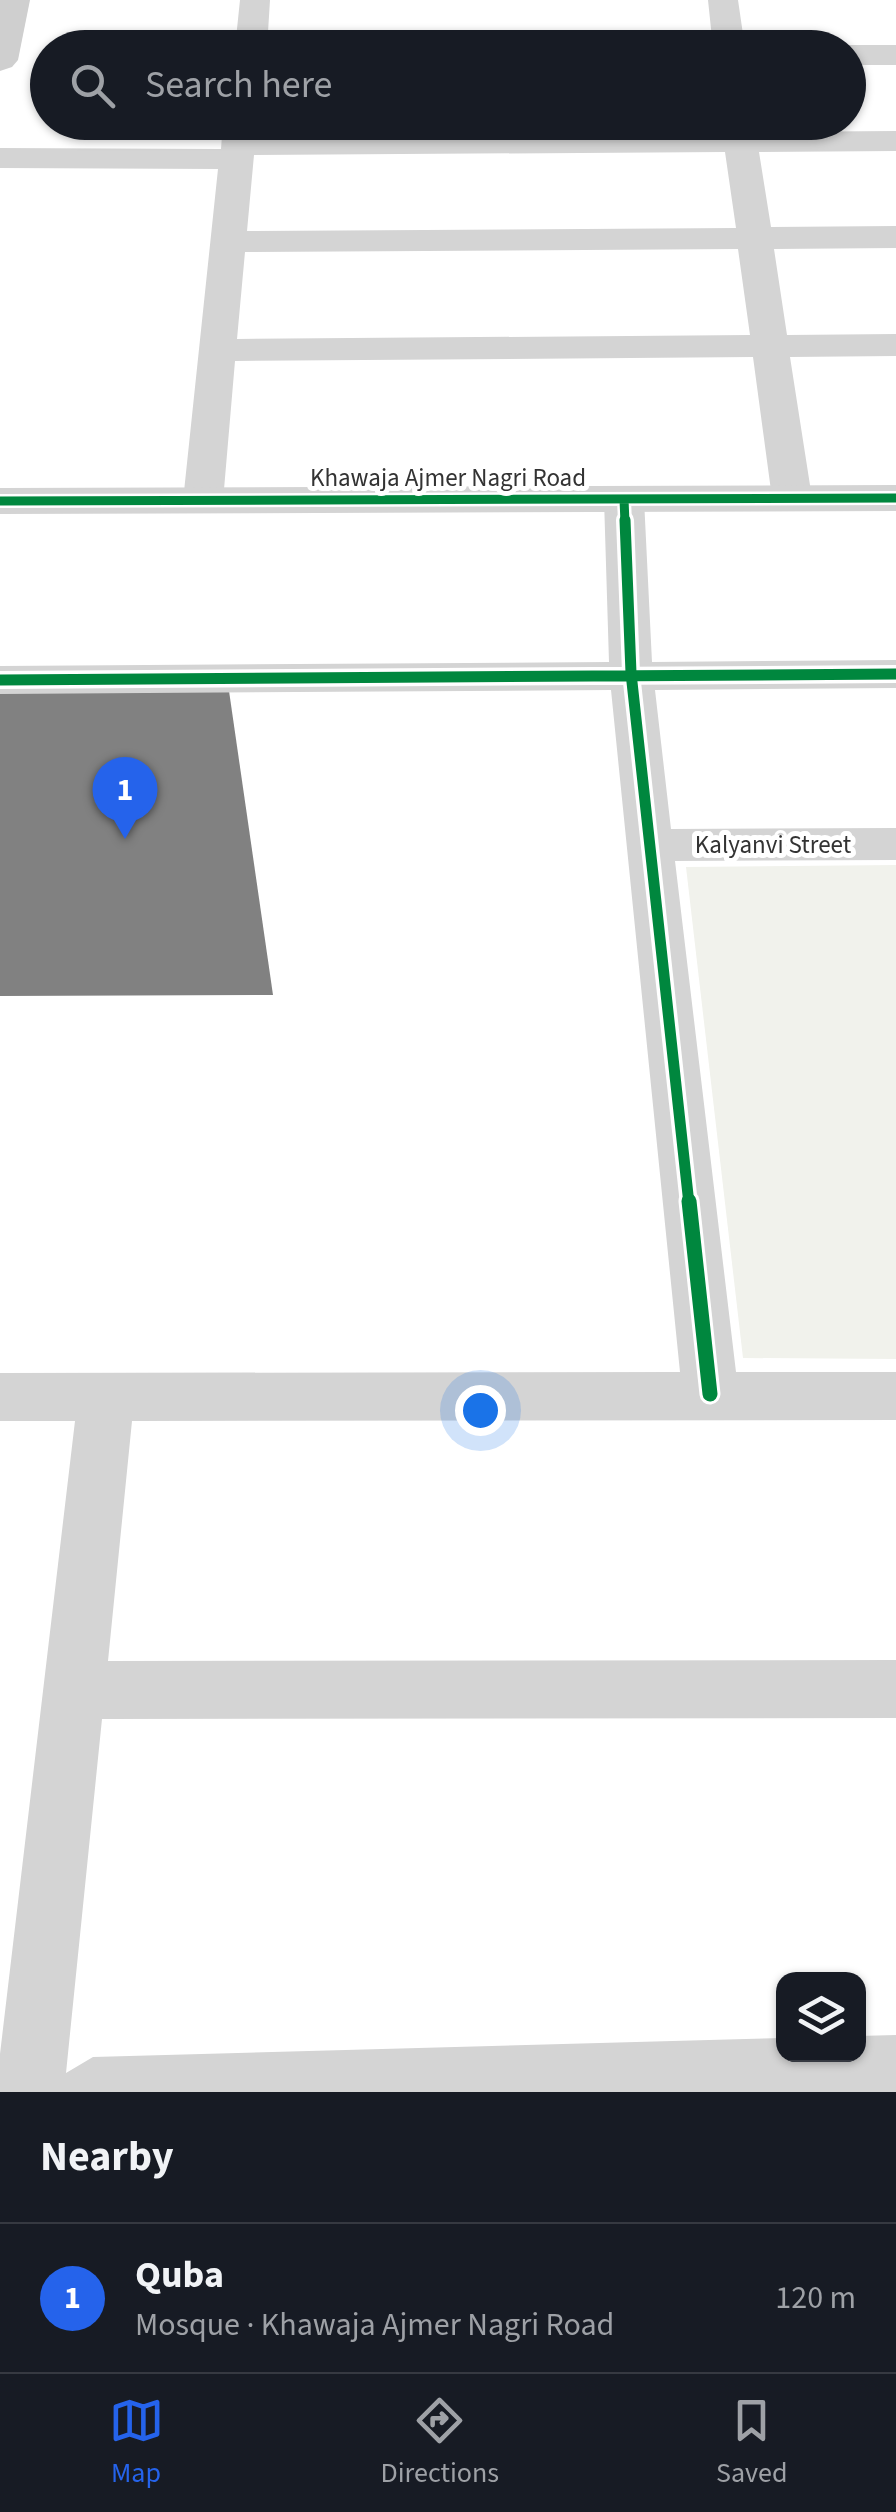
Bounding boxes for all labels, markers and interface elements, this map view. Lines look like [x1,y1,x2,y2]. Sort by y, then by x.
search box [30,30,866,140]
icon: search [65,58,120,113]
text: Search here [145,58,332,112]
street label: Khawaja Ajmer Nagri Road [310,460,586,496]
pin: 1 [92,756,158,839]
street label: Kalyanvi Street [695,827,852,863]
your location [455,1385,506,1436]
map controls [776,1972,866,2062]
button: layers [776,1972,866,2062]
text: Nearby [40,2127,174,2187]
text: Quba [135,2248,224,2302]
text: 1 [64,2275,81,2321]
text: 120 m [775,2275,856,2321]
text: Mosque · Khawaja Ajmer Nagri Road [135,2302,614,2348]
tab: Map [109,2393,164,2493]
tab: Directions [381,2393,499,2493]
tab: Saved [716,2393,787,2493]

